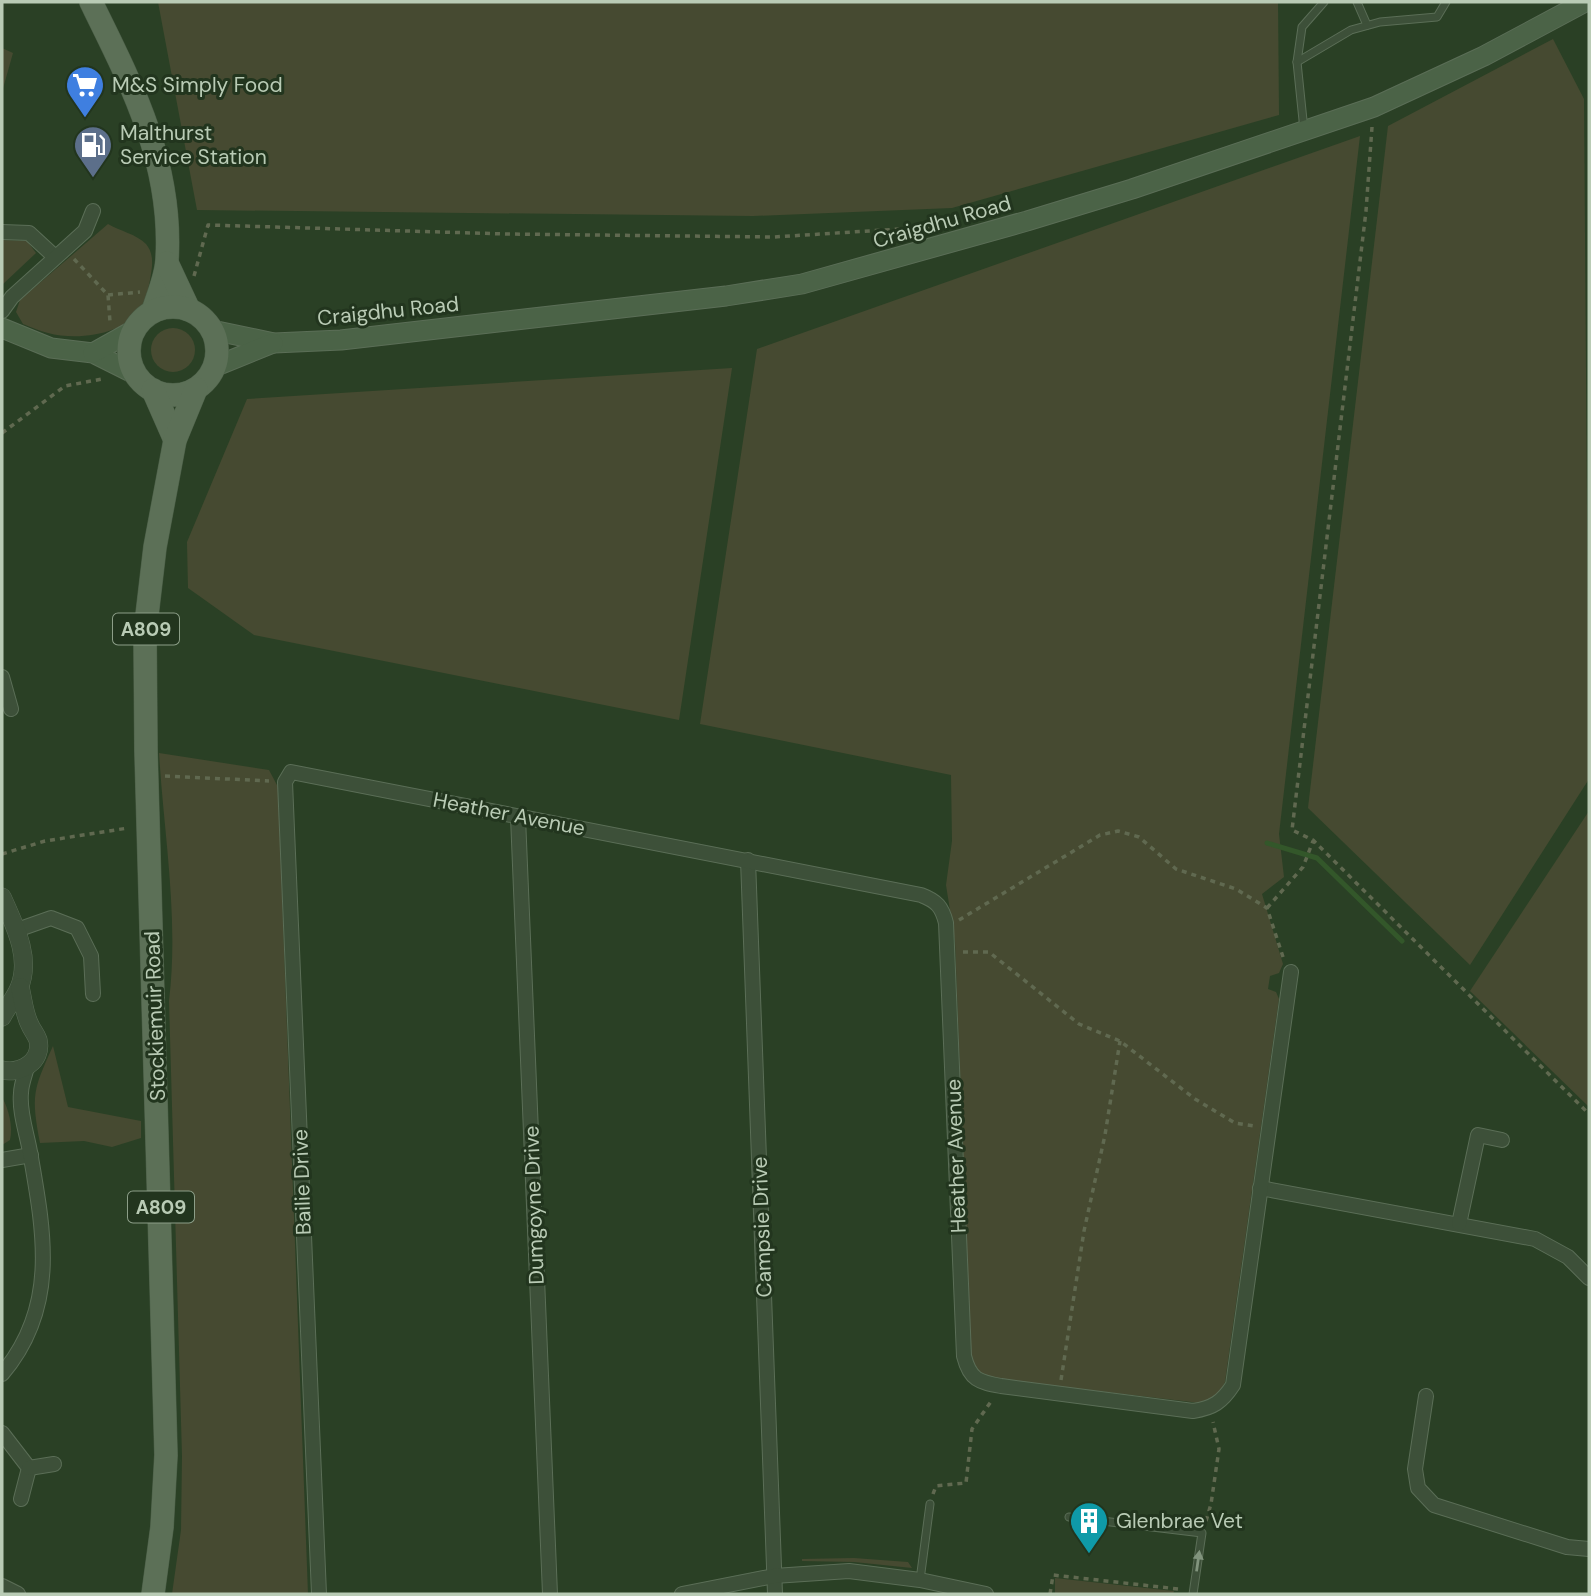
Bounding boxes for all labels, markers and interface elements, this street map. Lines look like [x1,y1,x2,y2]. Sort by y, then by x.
supermarket icon: M&S Simply Food [64,64,106,119]
place label: M&S Simply Food [112,71,283,99]
place label: Malthurst Service Station [120,119,267,171]
fuel station icon: Malthurst Service Station [72,124,114,179]
street label: Craigdhu Road [870,189,1014,255]
street label: Craigdhu Road [316,290,460,332]
road number: A809 [113,614,179,644]
street label: Heather Avenue [431,786,587,842]
street label: Stockiemuir Road [138,930,172,1102]
street label: Heather Avenue [939,1078,973,1234]
street label: Dumgoyne Drive [517,1125,551,1285]
street label: Bailie Drive [286,1128,318,1236]
street label: Campsie Drive [746,1156,778,1298]
road number: A809 [128,1191,194,1222]
building icon: Glenbrae Vet [1068,1500,1110,1555]
place label: Glenbrae Vet [1116,1507,1243,1535]
one-way arrow [1193,1550,1204,1572]

